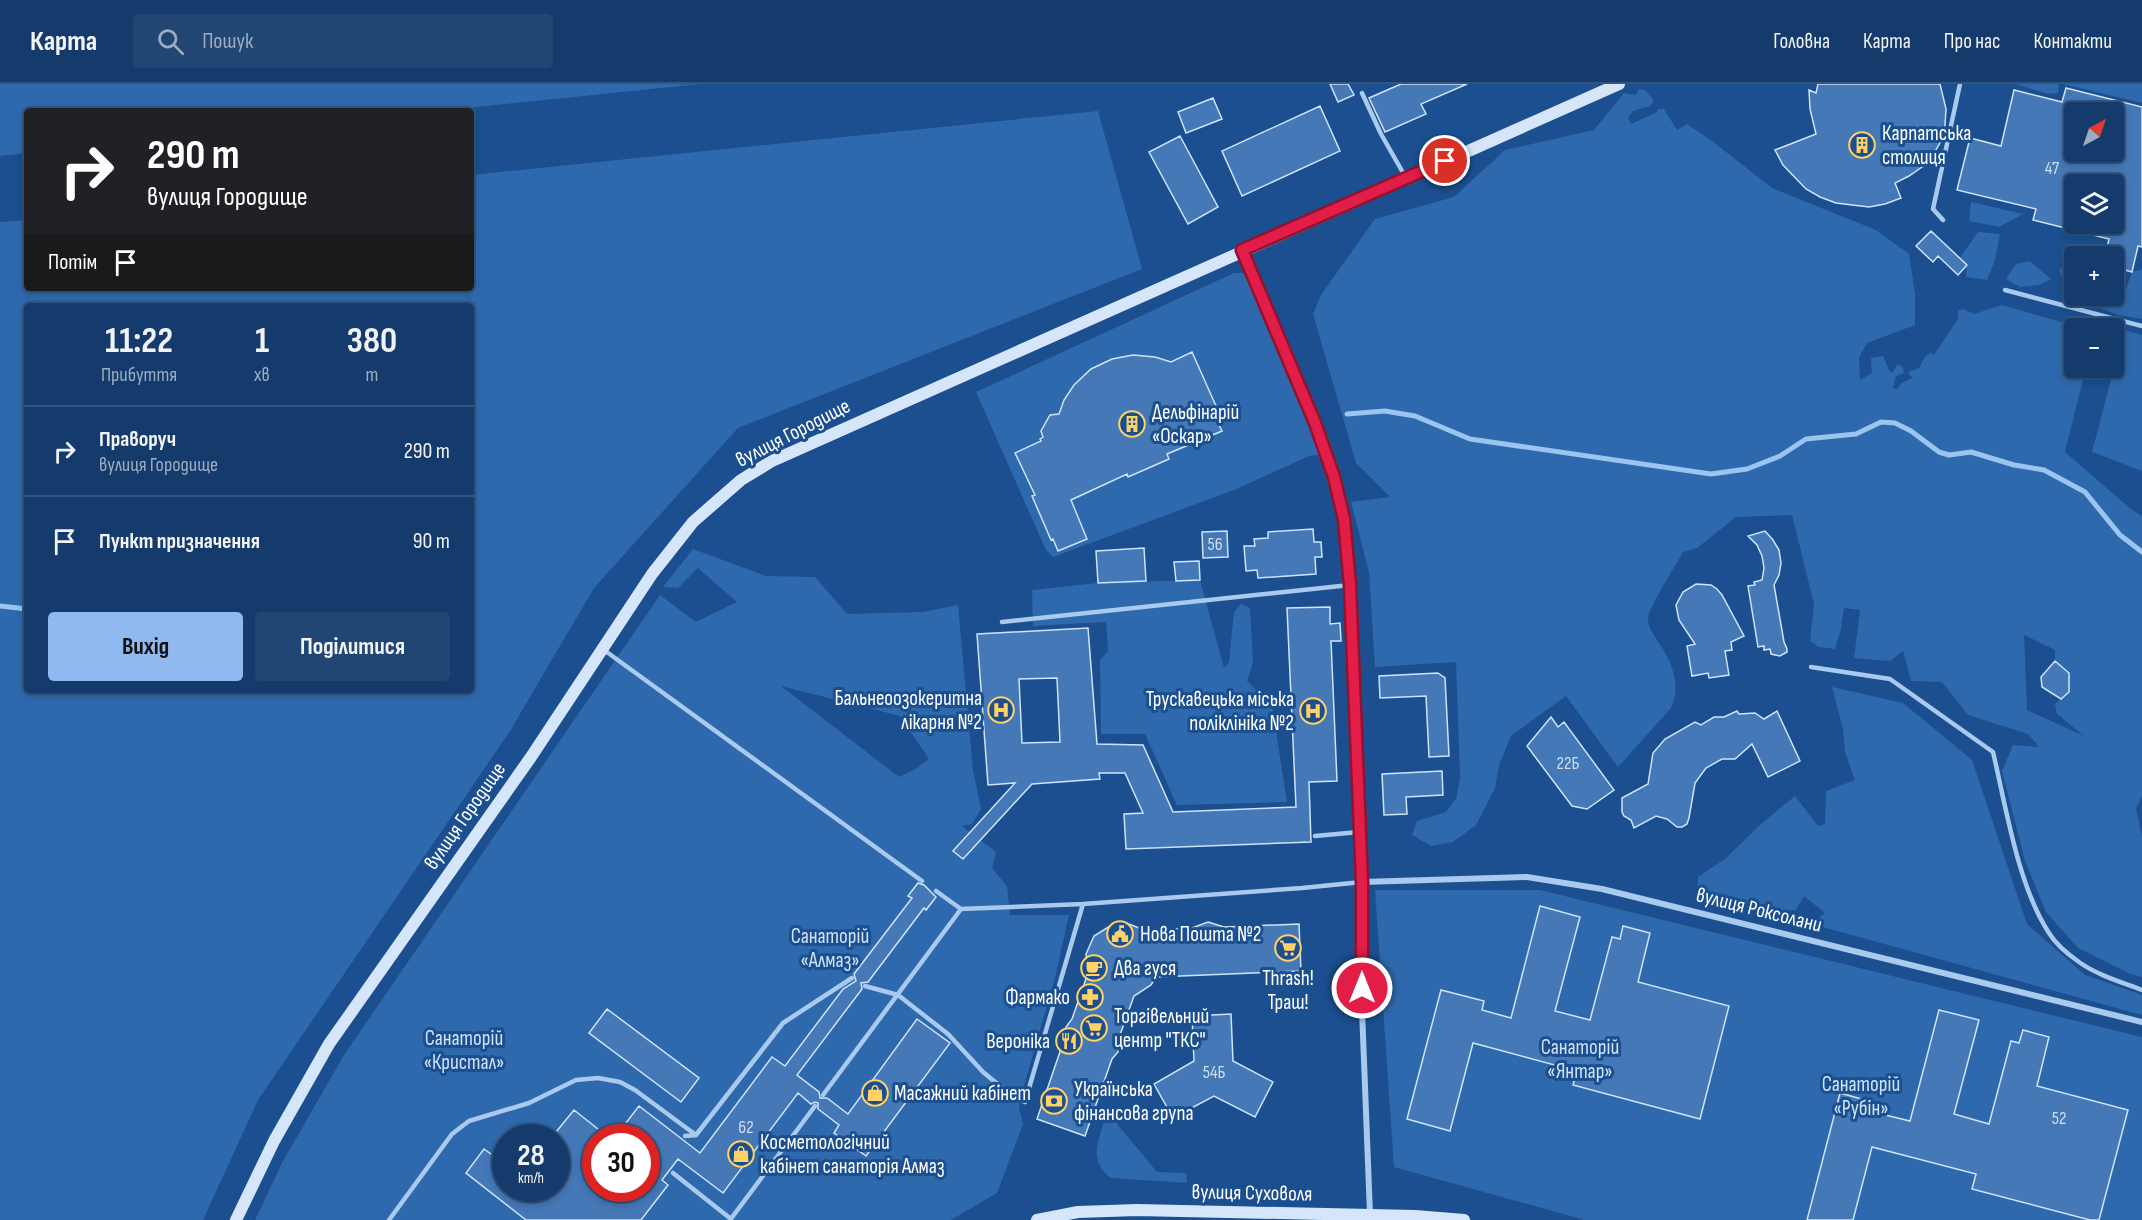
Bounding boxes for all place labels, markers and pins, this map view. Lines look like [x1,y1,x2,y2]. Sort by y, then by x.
place label: Карпатська столиця [1882,121,1971,170]
building icon: Карпатська столиця [1847,130,1877,160]
pin [1419,135,1470,186]
place label: Дельфінарій «Оскар» [1152,400,1239,449]
building icon: Дельфінарій «Оскар» [1117,409,1147,439]
place label: Бальнеоозокеритна лікарня №2 [835,686,982,735]
place label: Трускавецька міська поліклініка №2 [1146,687,1294,736]
hospital icon: Бальнеоозокеритна лікарня №2 [986,695,1016,725]
hospital icon: Трускавецька міська поліклініка №2 [1298,696,1328,726]
public building icon: Нова Пошта №2 [1105,919,1135,949]
place label: Нова Пошта №2 [1140,922,1262,947]
supermarket icon: Thrash! Траш! [1273,933,1303,963]
cafe icon: Два гуся [1079,953,1109,983]
place label: Два гуся [1114,956,1176,981]
place label: Thrash! Траш! [1262,966,1314,1015]
pharmacy icon: Фармако [1075,982,1105,1012]
place label: Фармако [1005,985,1070,1010]
place label: Торгівельний центр "ТКС" [1114,1004,1209,1053]
supermarket icon: Торгівельний центр "ТКС" [1079,1013,1109,1043]
restaurant icon: Вероніка [1054,1026,1084,1056]
place label: Вероніка [986,1029,1050,1054]
place label: Українська фінансова група [1074,1077,1194,1126]
shop icon: Масажний кабінет [860,1078,890,1108]
place label: Масажний кабінет [894,1081,1031,1106]
bank icon: Українська фінансова група [1039,1086,1069,1116]
place label: Косметологічний кабінет санаторія Алмаз [760,1130,945,1179]
shop icon: Косметологічний кабінет санаторія Алмаз [726,1139,756,1169]

